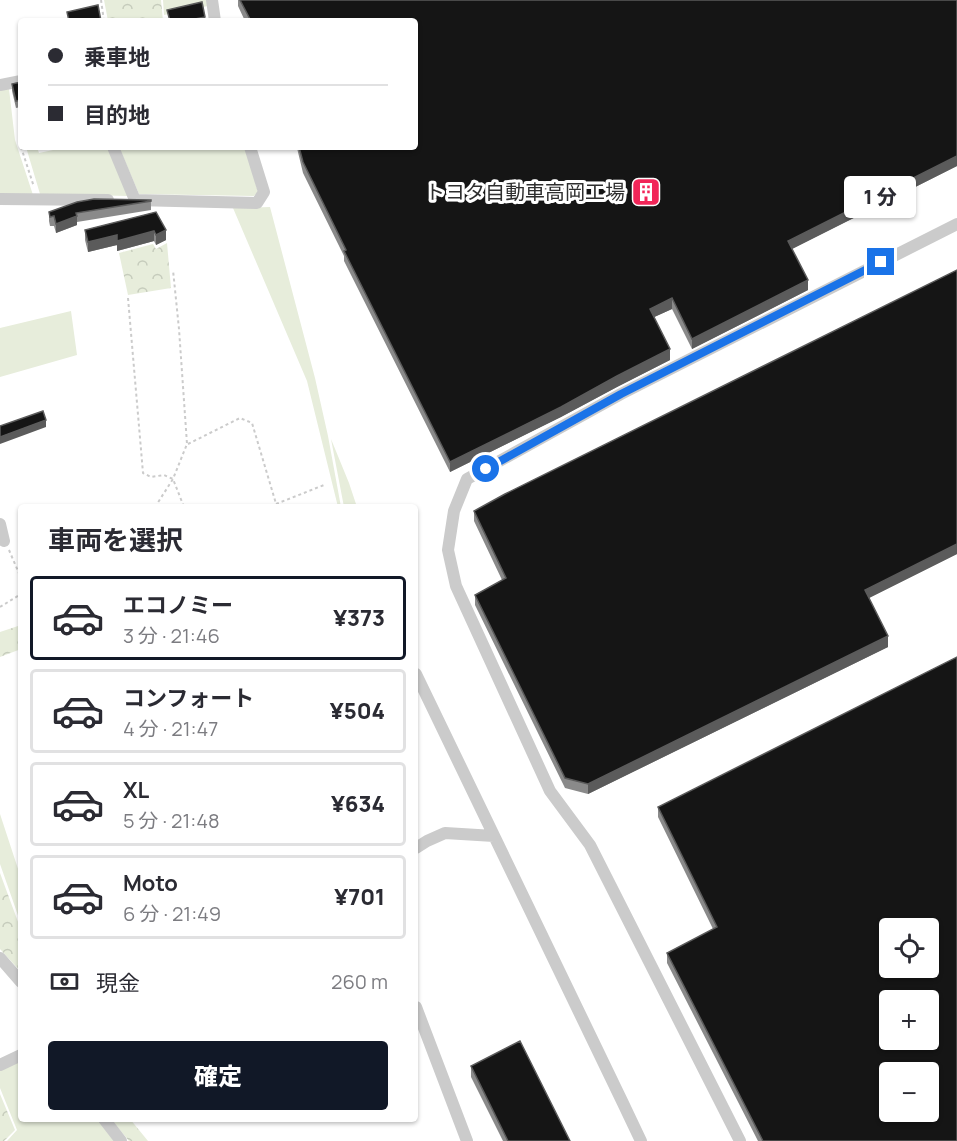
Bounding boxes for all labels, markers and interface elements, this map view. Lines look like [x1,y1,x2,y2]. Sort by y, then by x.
text: 乗車地 [84,42,150,72]
text: 目的地 [84,100,150,130]
callout: 1 分 [845,175,917,217]
building icon: トヨタ自動車高岡工場 [630,176,662,208]
place label: トヨタ自動車高岡工場 [425,178,625,205]
text: 1 分 [863,183,897,210]
route end [867,248,894,275]
route start [472,455,499,482]
text: 車両を選択 [48,521,183,558]
text: エコノミー [123,590,233,620]
icon: car [51,591,105,645]
text: ¥373 [333,603,385,633]
text: 3 分 · 21:46 [123,622,220,649]
text: コンフォート [123,683,254,713]
icon: car [51,684,105,738]
text: ¥504 [330,696,385,726]
text: 4 分 · 21:47 [123,715,218,742]
text: XL [123,775,149,805]
icon: car [51,777,105,831]
text: ¥634 [331,789,385,819]
text: 5 分 · 21:48 [123,807,220,834]
text: Moto [123,868,178,898]
icon: car [51,870,105,924]
text: ¥701 [334,882,385,912]
text: 6 分 · 21:49 [123,900,221,927]
map controls [879,918,939,1122]
button: locate [879,918,939,978]
icon: cash [48,965,81,998]
text: 現金 [96,968,140,998]
text: 260 m [331,968,388,995]
button: + [879,990,939,1050]
button: 確定 [48,1041,388,1110]
button: − [879,1062,939,1122]

